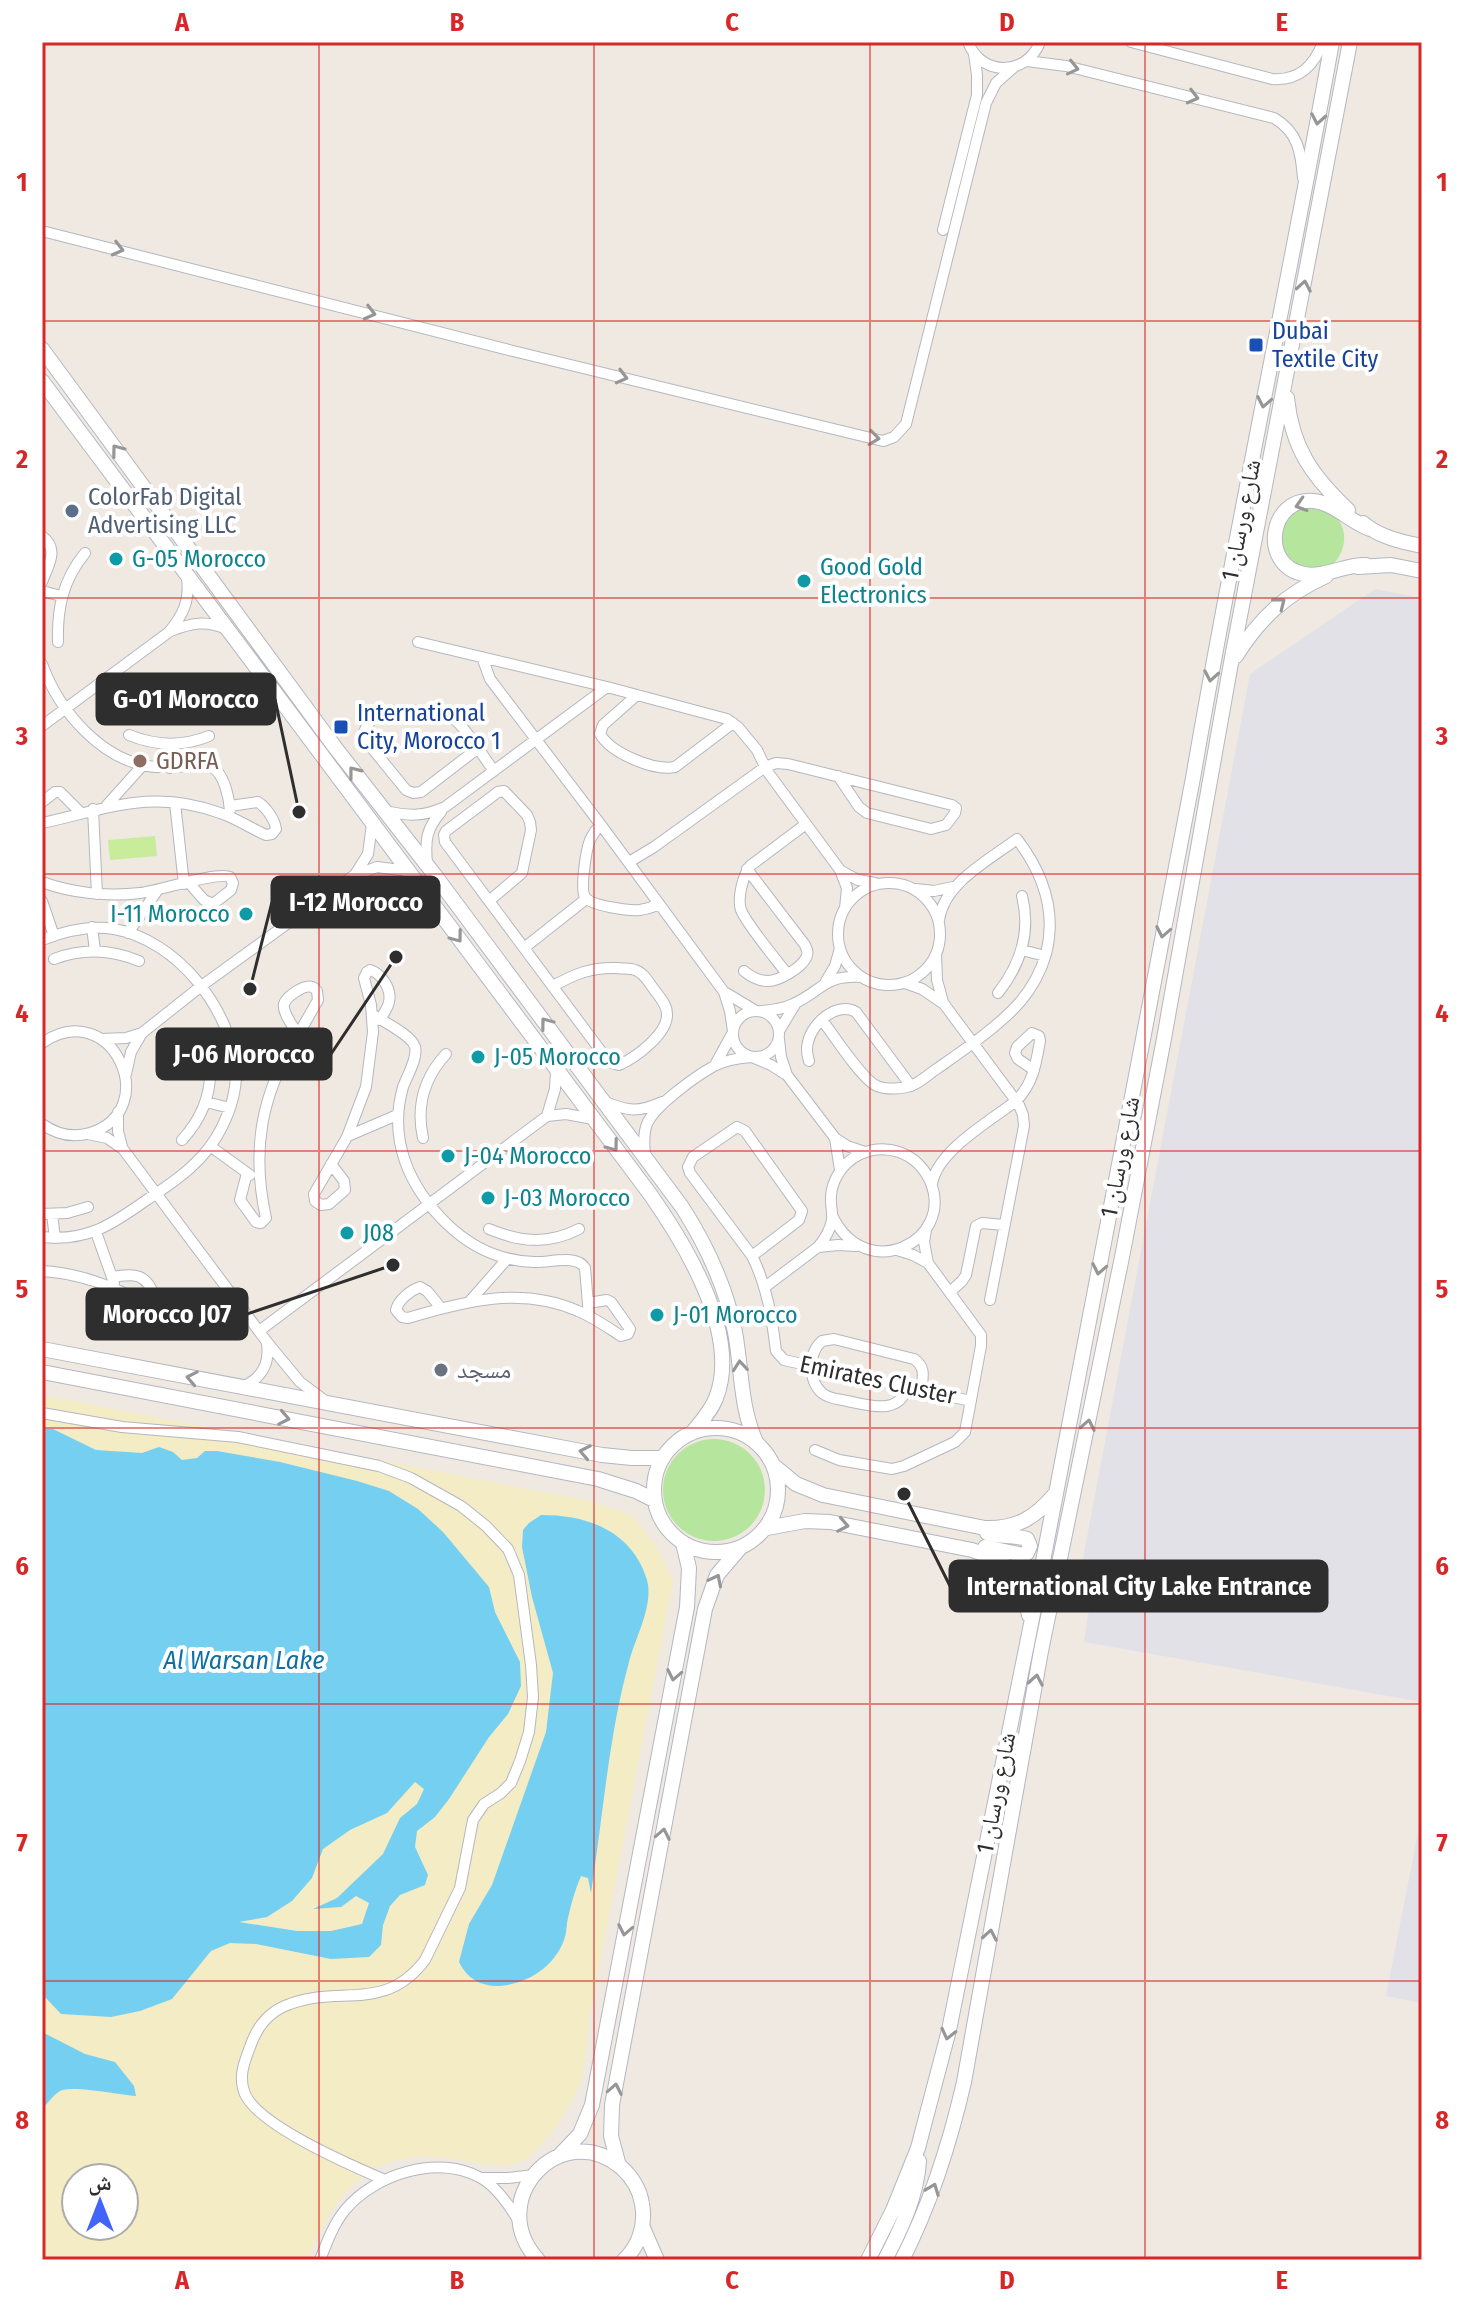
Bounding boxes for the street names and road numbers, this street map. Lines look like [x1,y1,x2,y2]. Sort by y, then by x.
street label: شارع ورسان 1 [1216,457,1267,583]
street label: شارع ورسان 1 [1095,1094,1146,1220]
street label: Emirates Cluster [797,1350,959,1410]
street label: شارع ورسان 1 [971,1730,1022,1856]

